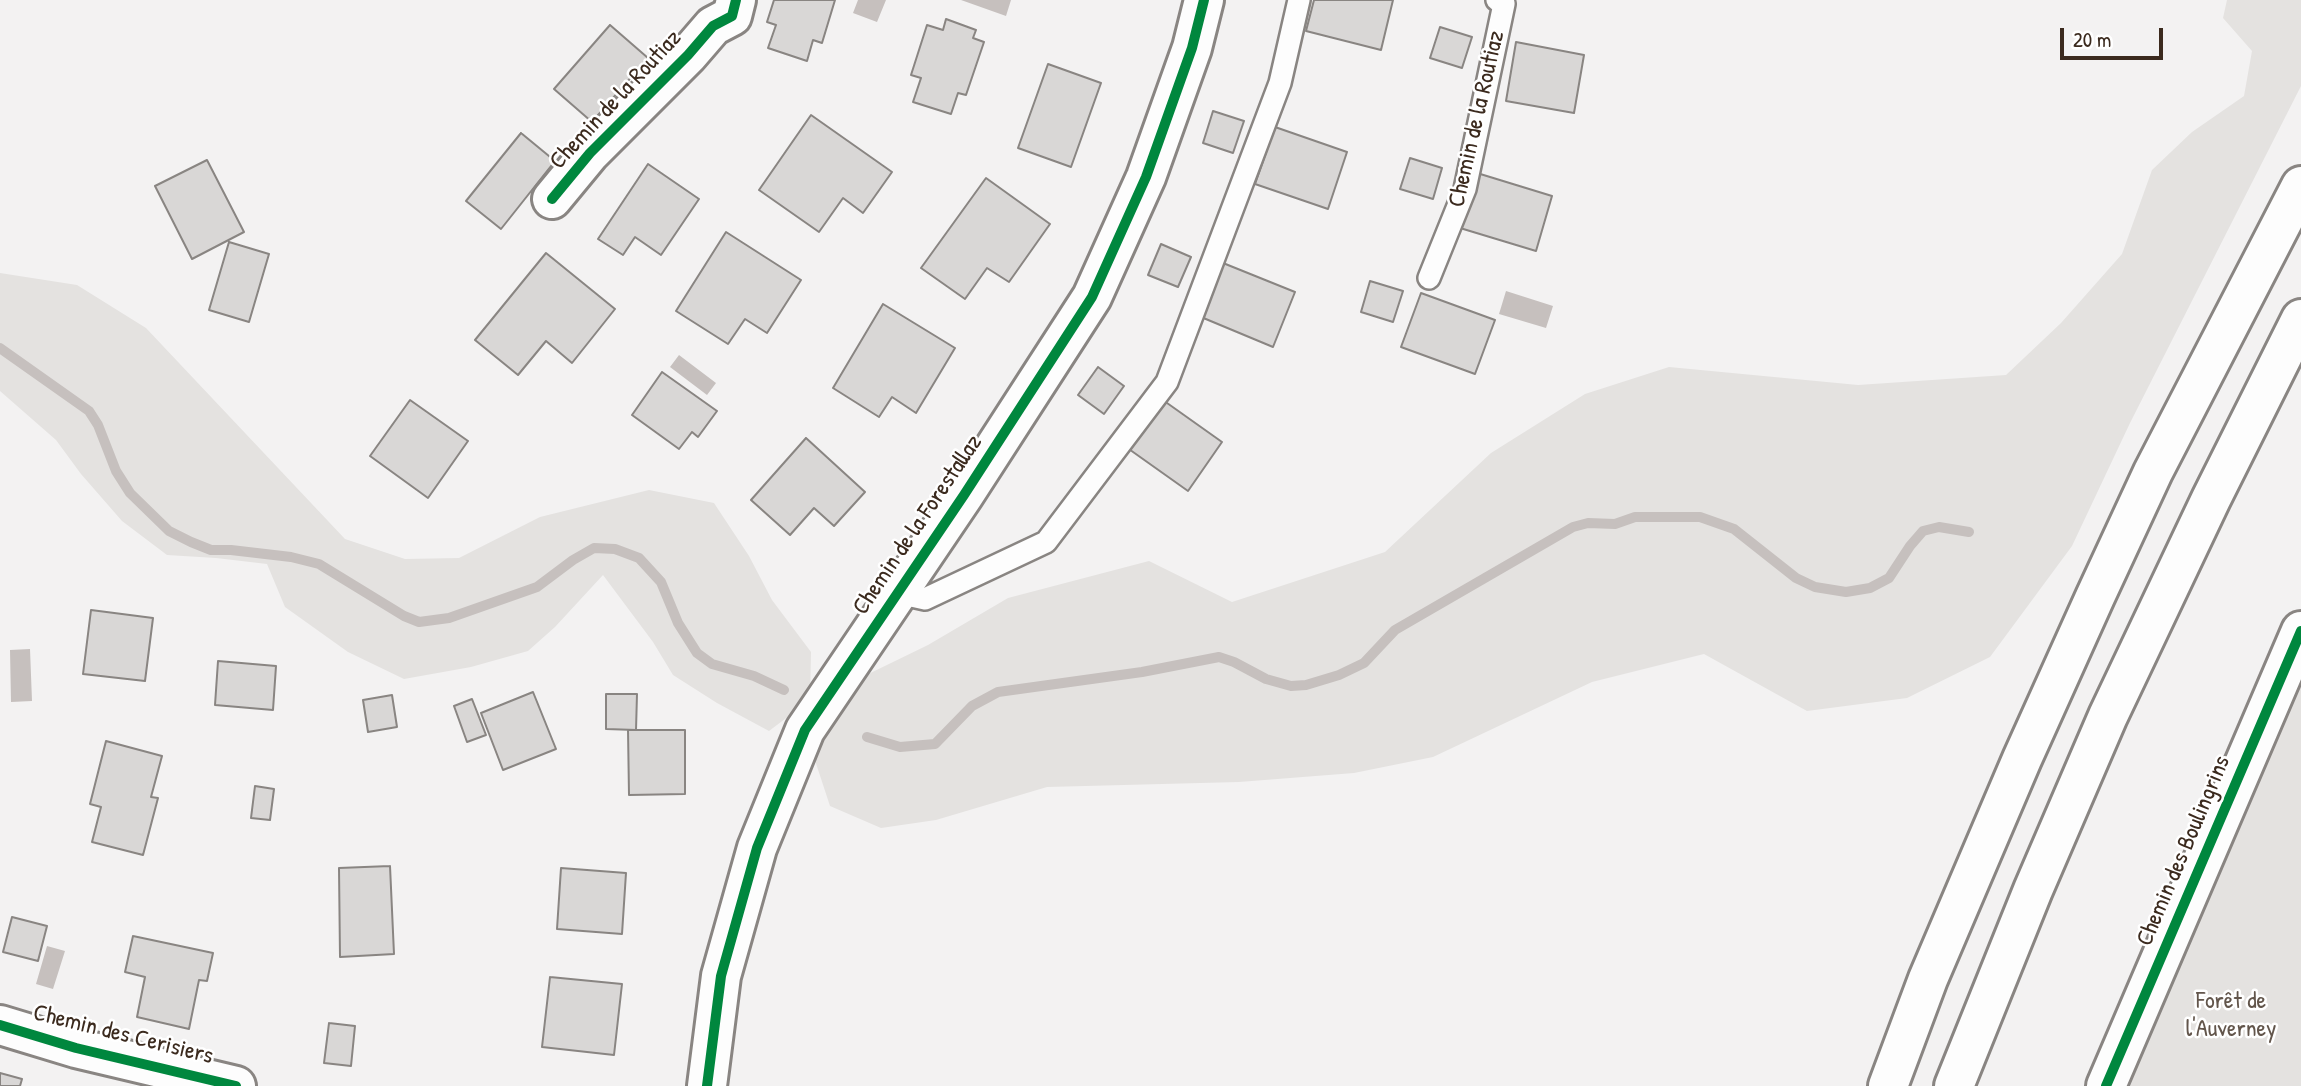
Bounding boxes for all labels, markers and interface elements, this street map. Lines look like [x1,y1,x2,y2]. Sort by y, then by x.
scale bar [2063,14,2166,58]
street label: Chemin de la Routiaz [544,24,688,176]
text: 20 m [2073,25,2111,54]
street label: Chemin de la Routiaz [1443,28,1511,210]
street label: Chemin de la Forestallaz [847,429,989,621]
street label: Chemin des Boulingrins [2131,752,2237,950]
park label: Forêt de l'Auverney [2186,988,2276,1044]
street label: Chemin des Cerisiers [30,999,216,1071]

